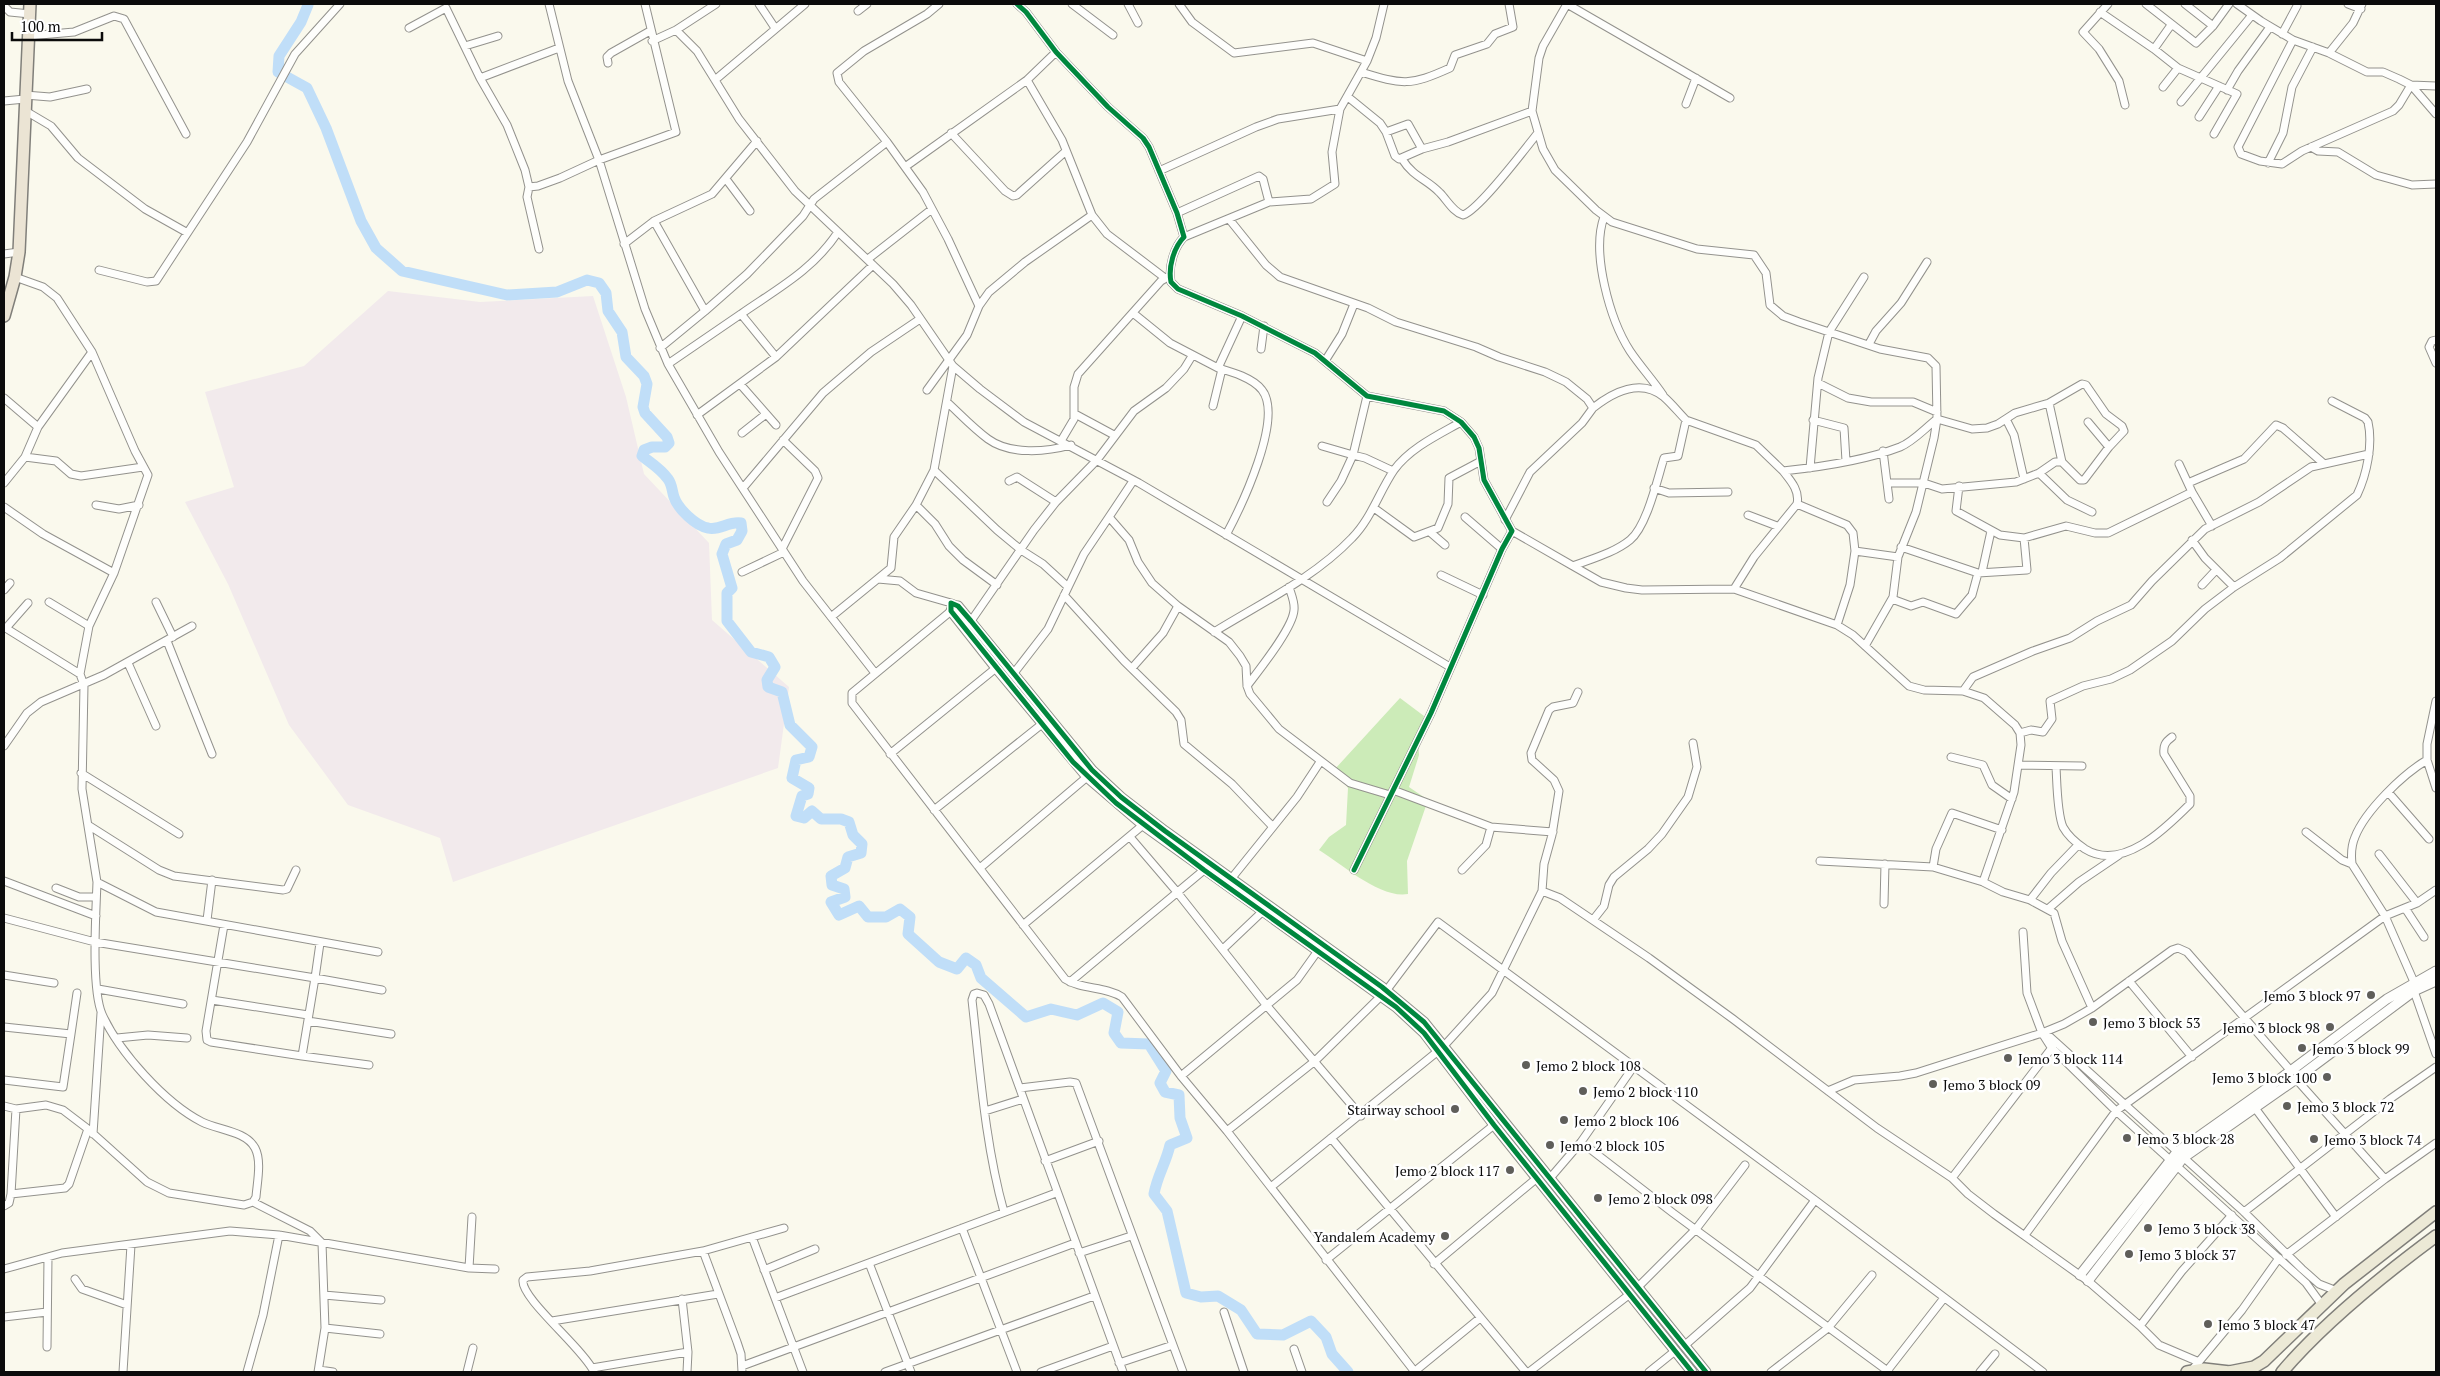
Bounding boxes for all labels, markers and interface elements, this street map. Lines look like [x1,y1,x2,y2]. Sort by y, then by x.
scale bar [12,10,102,42]
text: 100 m [20,16,61,36]
place label: Jemo 3 block 97 [2263,986,2361,1005]
marker: Jemo 3 block 97 [2365,989,2377,1001]
place label: Jemo 3 block 53 [2103,1013,2201,1032]
marker: Jemo 3 block 53 [2087,1016,2099,1028]
place label: Jemo 3 block 98 [2222,1018,2320,1037]
marker: Jemo 3 block 98 [2324,1021,2336,1033]
place label: Jemo 3 block 99 [2312,1039,2410,1058]
marker: Jemo 3 block 99 [2296,1042,2308,1054]
place label: Jemo 3 block 114 [2018,1049,2124,1068]
marker: Jemo 3 block 114 [2002,1052,2014,1064]
place label: Jemo 2 block 108 [1536,1056,1641,1075]
marker: Jemo 2 block 108 [1520,1059,1532,1071]
place label: Jemo 3 block 100 [2212,1068,2317,1087]
marker: Jemo 3 block 100 [2321,1071,2333,1083]
place label: Jemo 3 block 09 [1943,1075,2041,1094]
marker: Jemo 3 block 09 [1927,1078,1939,1090]
place label: Jemo 2 block 110 [1593,1082,1698,1101]
marker: Jemo 2 block 110 [1577,1085,1589,1097]
place label: Jemo 3 block 72 [2297,1097,2395,1116]
place label: Stairway school [1347,1100,1445,1119]
marker: Jemo 3 block 72 [2281,1100,2293,1112]
marker: Stairway school [1449,1103,1461,1115]
place label: Jemo 2 block 106 [1574,1111,1680,1130]
marker: Jemo 2 block 106 [1558,1114,1570,1126]
place label: Jemo 3 block 28 [2137,1129,2235,1148]
place label: Jemo 3 block 74 [2324,1130,2422,1149]
marker: Jemo 3 block 28 [2121,1132,2133,1144]
marker: Jemo 3 block 74 [2308,1133,2320,1145]
place label: Jemo 2 block 105 [1560,1136,1665,1155]
marker: Jemo 2 block 105 [1544,1139,1556,1151]
place label: Jemo 2 block 117 [1395,1161,1500,1180]
marker: Jemo 2 block 117 [1504,1164,1516,1176]
place label: Jemo 2 block 098 [1608,1189,1713,1208]
marker: Jemo 2 block 098 [1592,1192,1604,1204]
place label: Jemo 3 block 38 [2158,1219,2256,1238]
marker: Jemo 3 block 38 [2142,1222,2154,1234]
place label: Yandalem Academy [1314,1227,1436,1246]
marker: Yandalem Academy [1439,1230,1451,1242]
place label: Jemo 3 block 37 [2139,1245,2237,1264]
marker: Jemo 3 block 37 [2123,1248,2135,1260]
place label: Jemo 3 block 47 [2218,1315,2316,1334]
marker: Jemo 3 block 47 [2202,1318,2214,1330]

